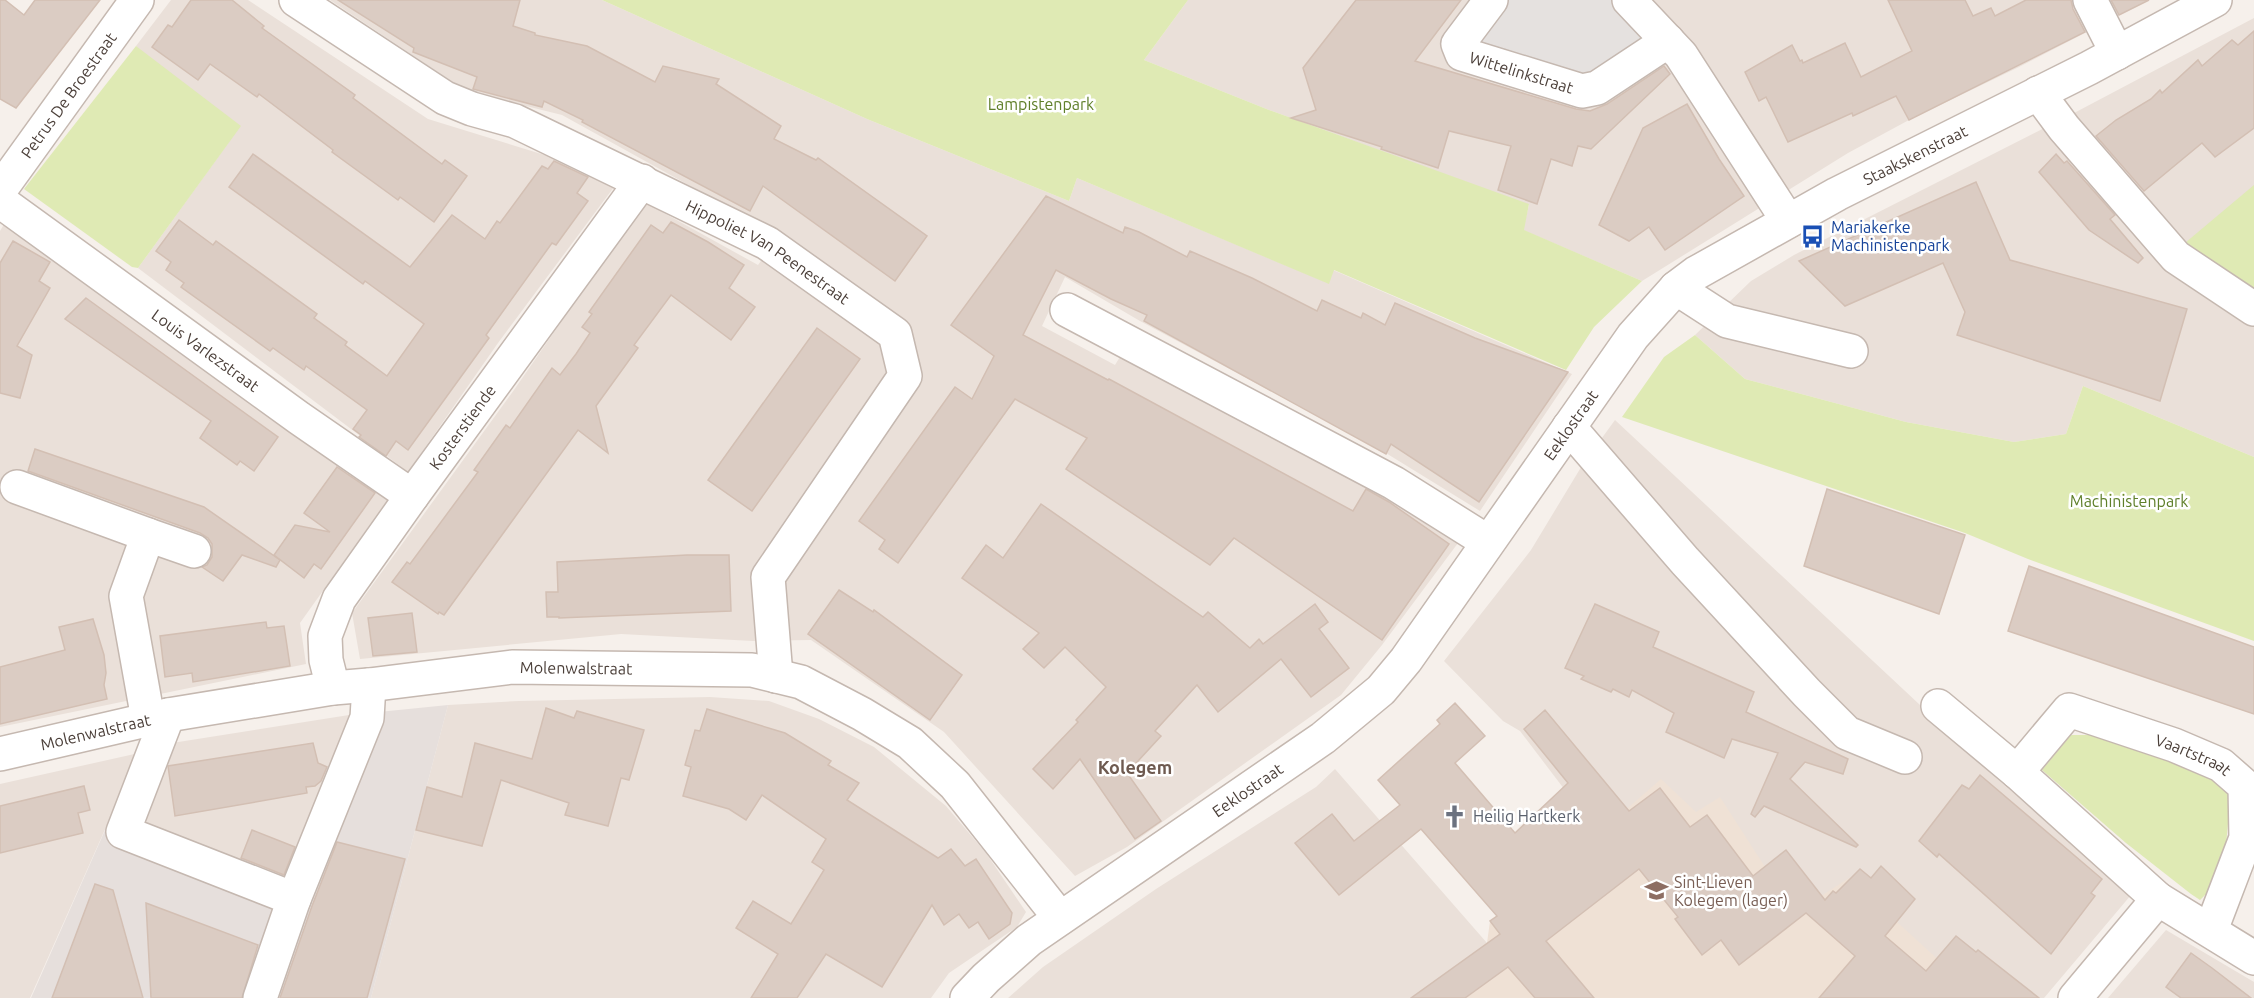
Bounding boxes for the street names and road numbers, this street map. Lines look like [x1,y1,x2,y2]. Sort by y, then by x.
street label: Petrus De Broestraat [17,28,120,161]
street label: Wittelinkstraat [1467,48,1576,97]
street label: Staakskenstraat [1860,121,1971,189]
street label: Hippoliet Van Peenestraat [683,196,853,308]
street label: Louis Varlezstraat [149,305,263,395]
street label: Kosterstiende [425,381,499,473]
street label: Eeklostraat [1540,386,1602,464]
street label: Molenwalstraat [520,658,633,678]
street label: Molenwalstraat [39,710,153,753]
street label: Vaartstraat [2153,730,2236,779]
street label: Eeklostraat [1209,759,1287,820]

